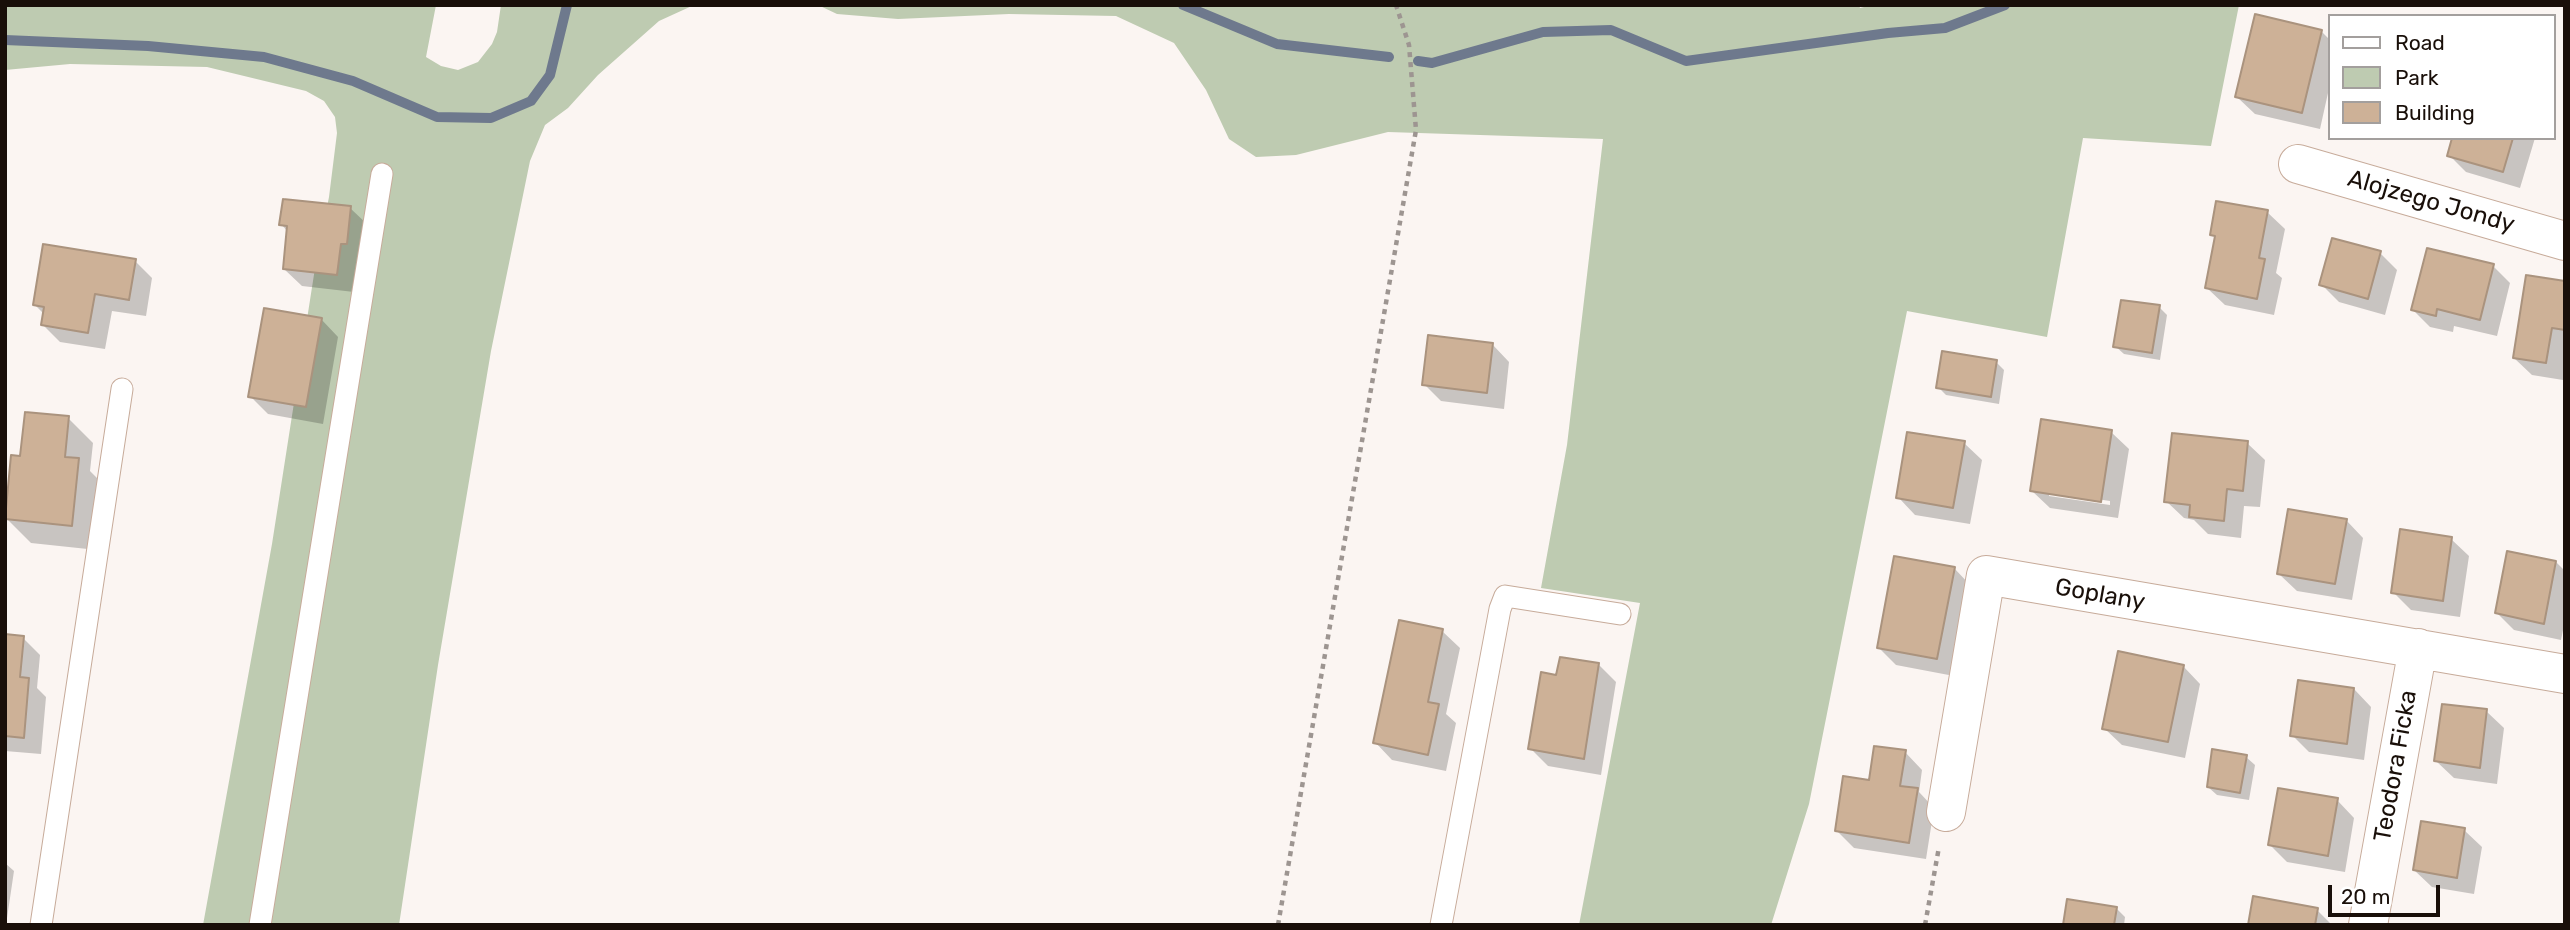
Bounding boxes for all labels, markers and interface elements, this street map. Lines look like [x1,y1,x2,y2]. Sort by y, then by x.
legend [2328,14,2556,140]
text: Road [2395,30,2445,55]
text: Park [2395,65,2439,90]
text: Building [2395,100,2475,125]
street label: Alojzego Jondy [2344,164,2518,240]
street label: Goplany [2053,573,2147,617]
street label: Teodora Ficka [2369,688,2423,844]
scale bar [2332,870,2444,914]
text: 20 m [2341,884,2390,909]

